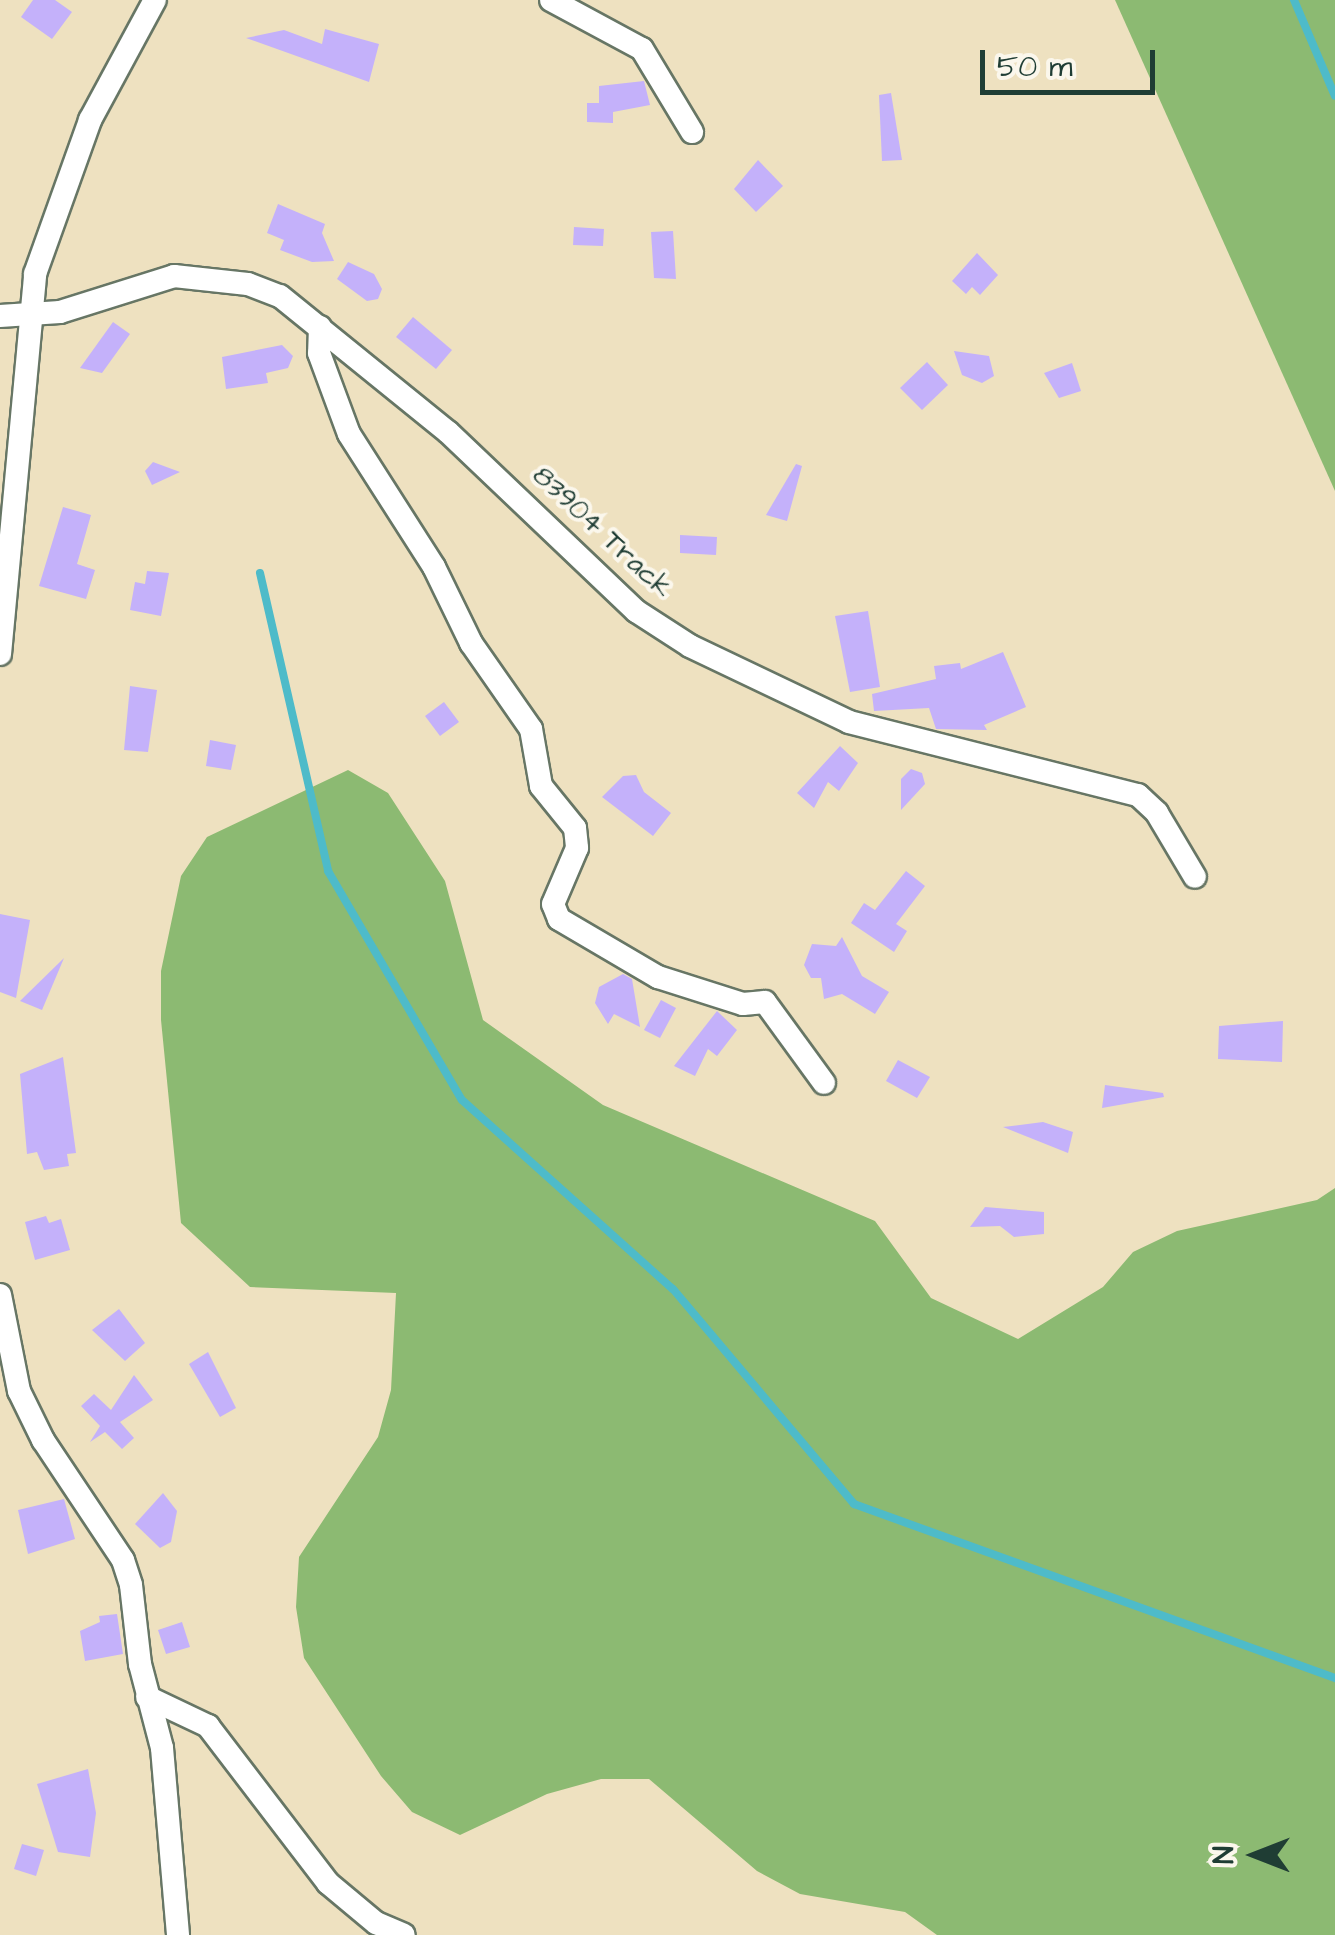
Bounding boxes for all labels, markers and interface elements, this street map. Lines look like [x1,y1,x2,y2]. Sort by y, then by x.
scale bar [985,30,1160,92]
text: 50 m [997,46,1073,88]
street label: 83904 Track [525,459,679,605]
north arrow [1205,1805,1305,1905]
text: N [1205,1846,1244,1864]

